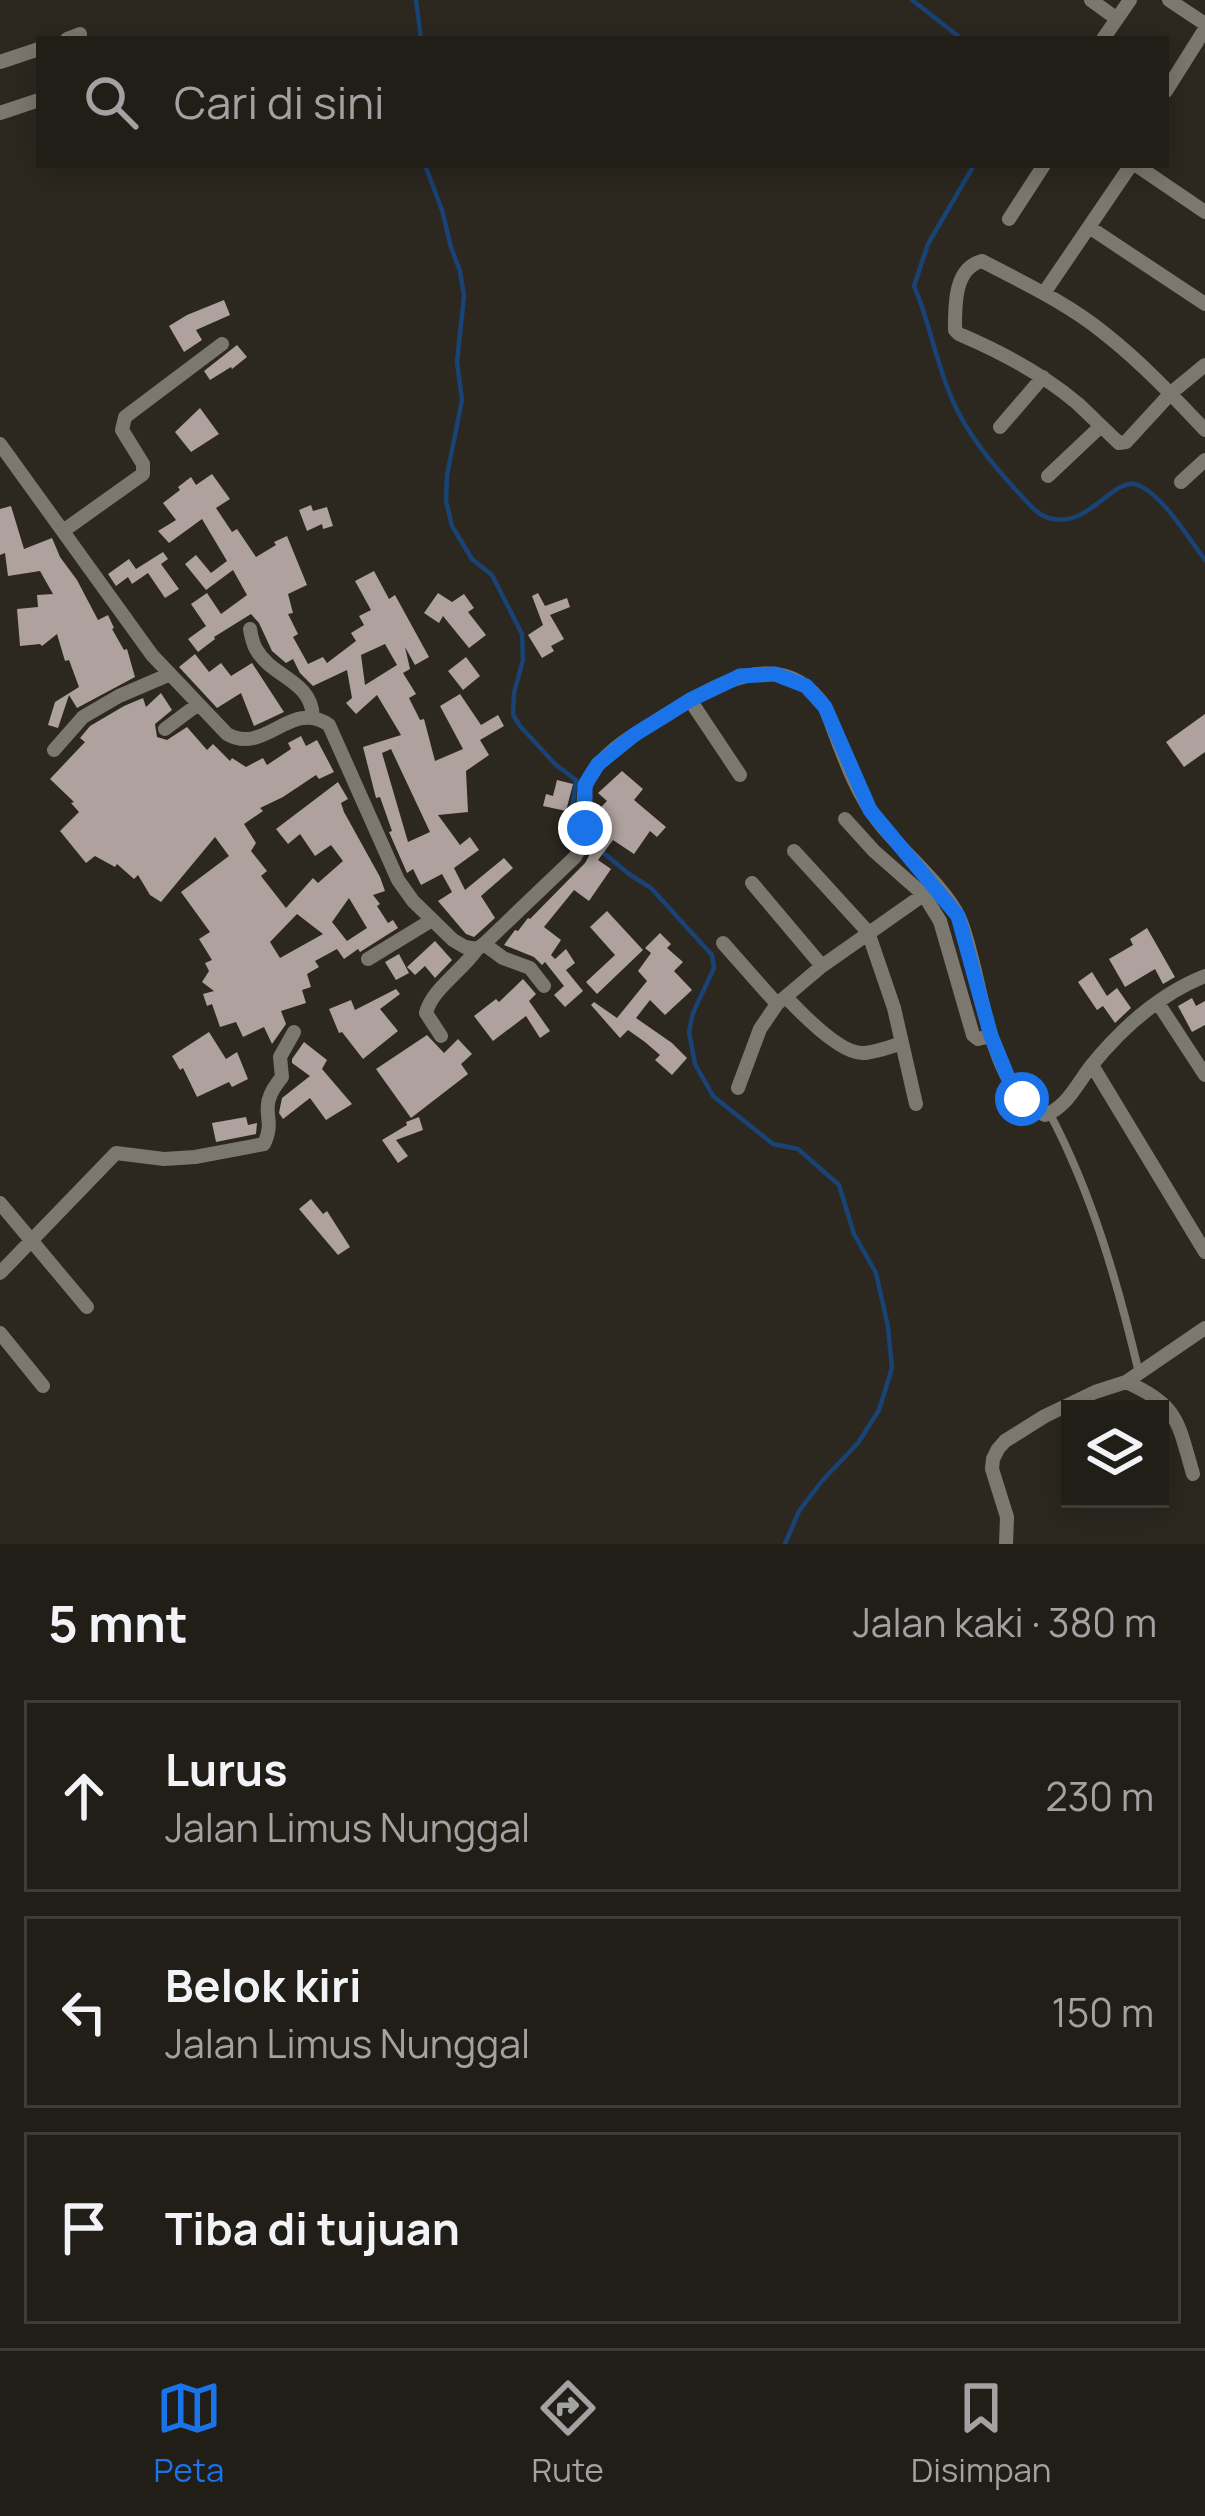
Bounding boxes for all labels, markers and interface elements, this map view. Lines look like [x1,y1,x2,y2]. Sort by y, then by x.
search box [36,36,1169,168]
icon: search [78,69,144,135]
text: Cari di sini [174,71,384,133]
route end [558,801,612,855]
route start [995,1072,1049,1126]
map controls [1061,1400,1169,1508]
button: layers [1061,1400,1169,1508]
text: 5 mnt [48,1588,188,1657]
text: Jalan kaki · 380 m [853,1595,1157,1649]
text: Lurus [165,1738,288,1800]
icon: ahead [51,1763,117,1829]
text: 230 m [1046,1769,1154,1823]
text: Jalan Limus Nunggal [165,1800,530,1854]
text: Belok kiri [165,1954,362,2016]
icon: left [51,1979,117,2045]
text: 150 m [1052,1985,1154,2039]
text: Jalan Limus Nunggal [165,2016,530,2070]
icon: arrive [51,2195,117,2261]
text: Tiba di tujuan [165,2197,460,2259]
tab: Peta [154,2375,224,2492]
tab: Rute [532,2375,604,2492]
tab: Disimpan [911,2375,1051,2492]

